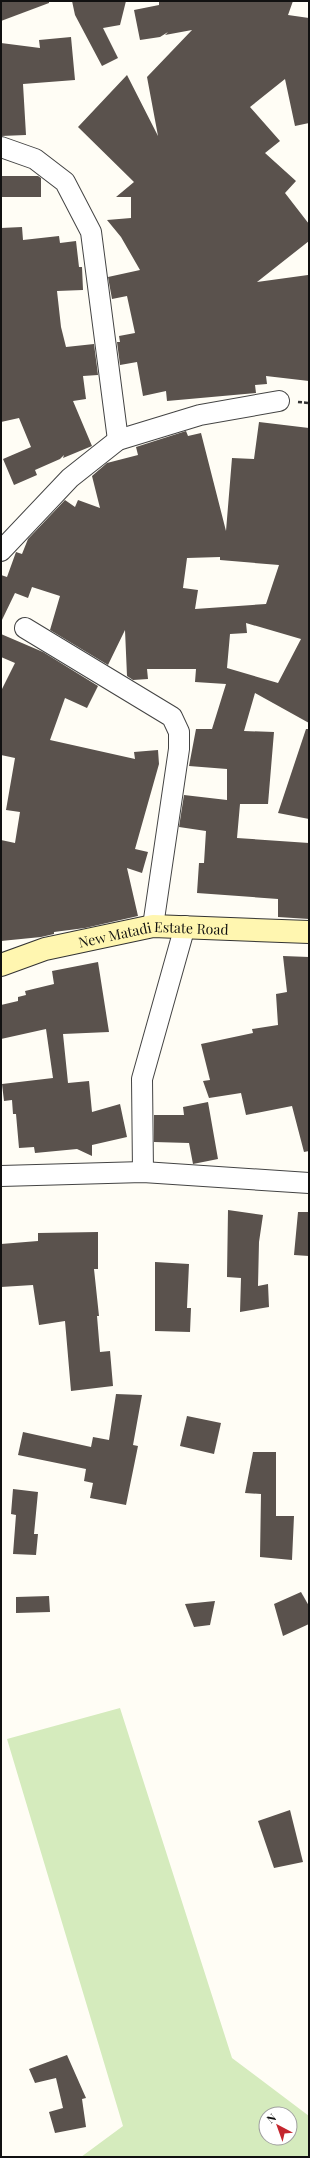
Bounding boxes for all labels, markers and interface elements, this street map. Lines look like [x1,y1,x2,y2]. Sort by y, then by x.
street label: New Matadi Estate Road [77,916,229,951]
north arrow [258,2106,298,2146]
text: N [263,2110,279,2126]

